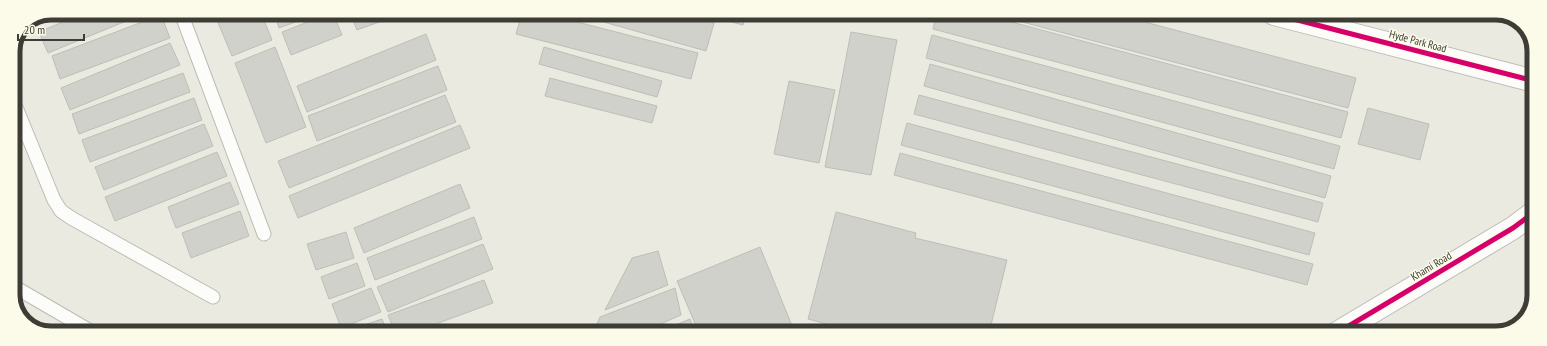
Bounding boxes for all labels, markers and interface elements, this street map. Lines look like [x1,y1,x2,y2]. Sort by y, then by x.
scale bar [18,16,84,42]
text: 20 m [24,22,45,37]
street label: Hyde Park Road [1388,27,1448,55]
street label: Khami Road [1408,248,1454,284]

